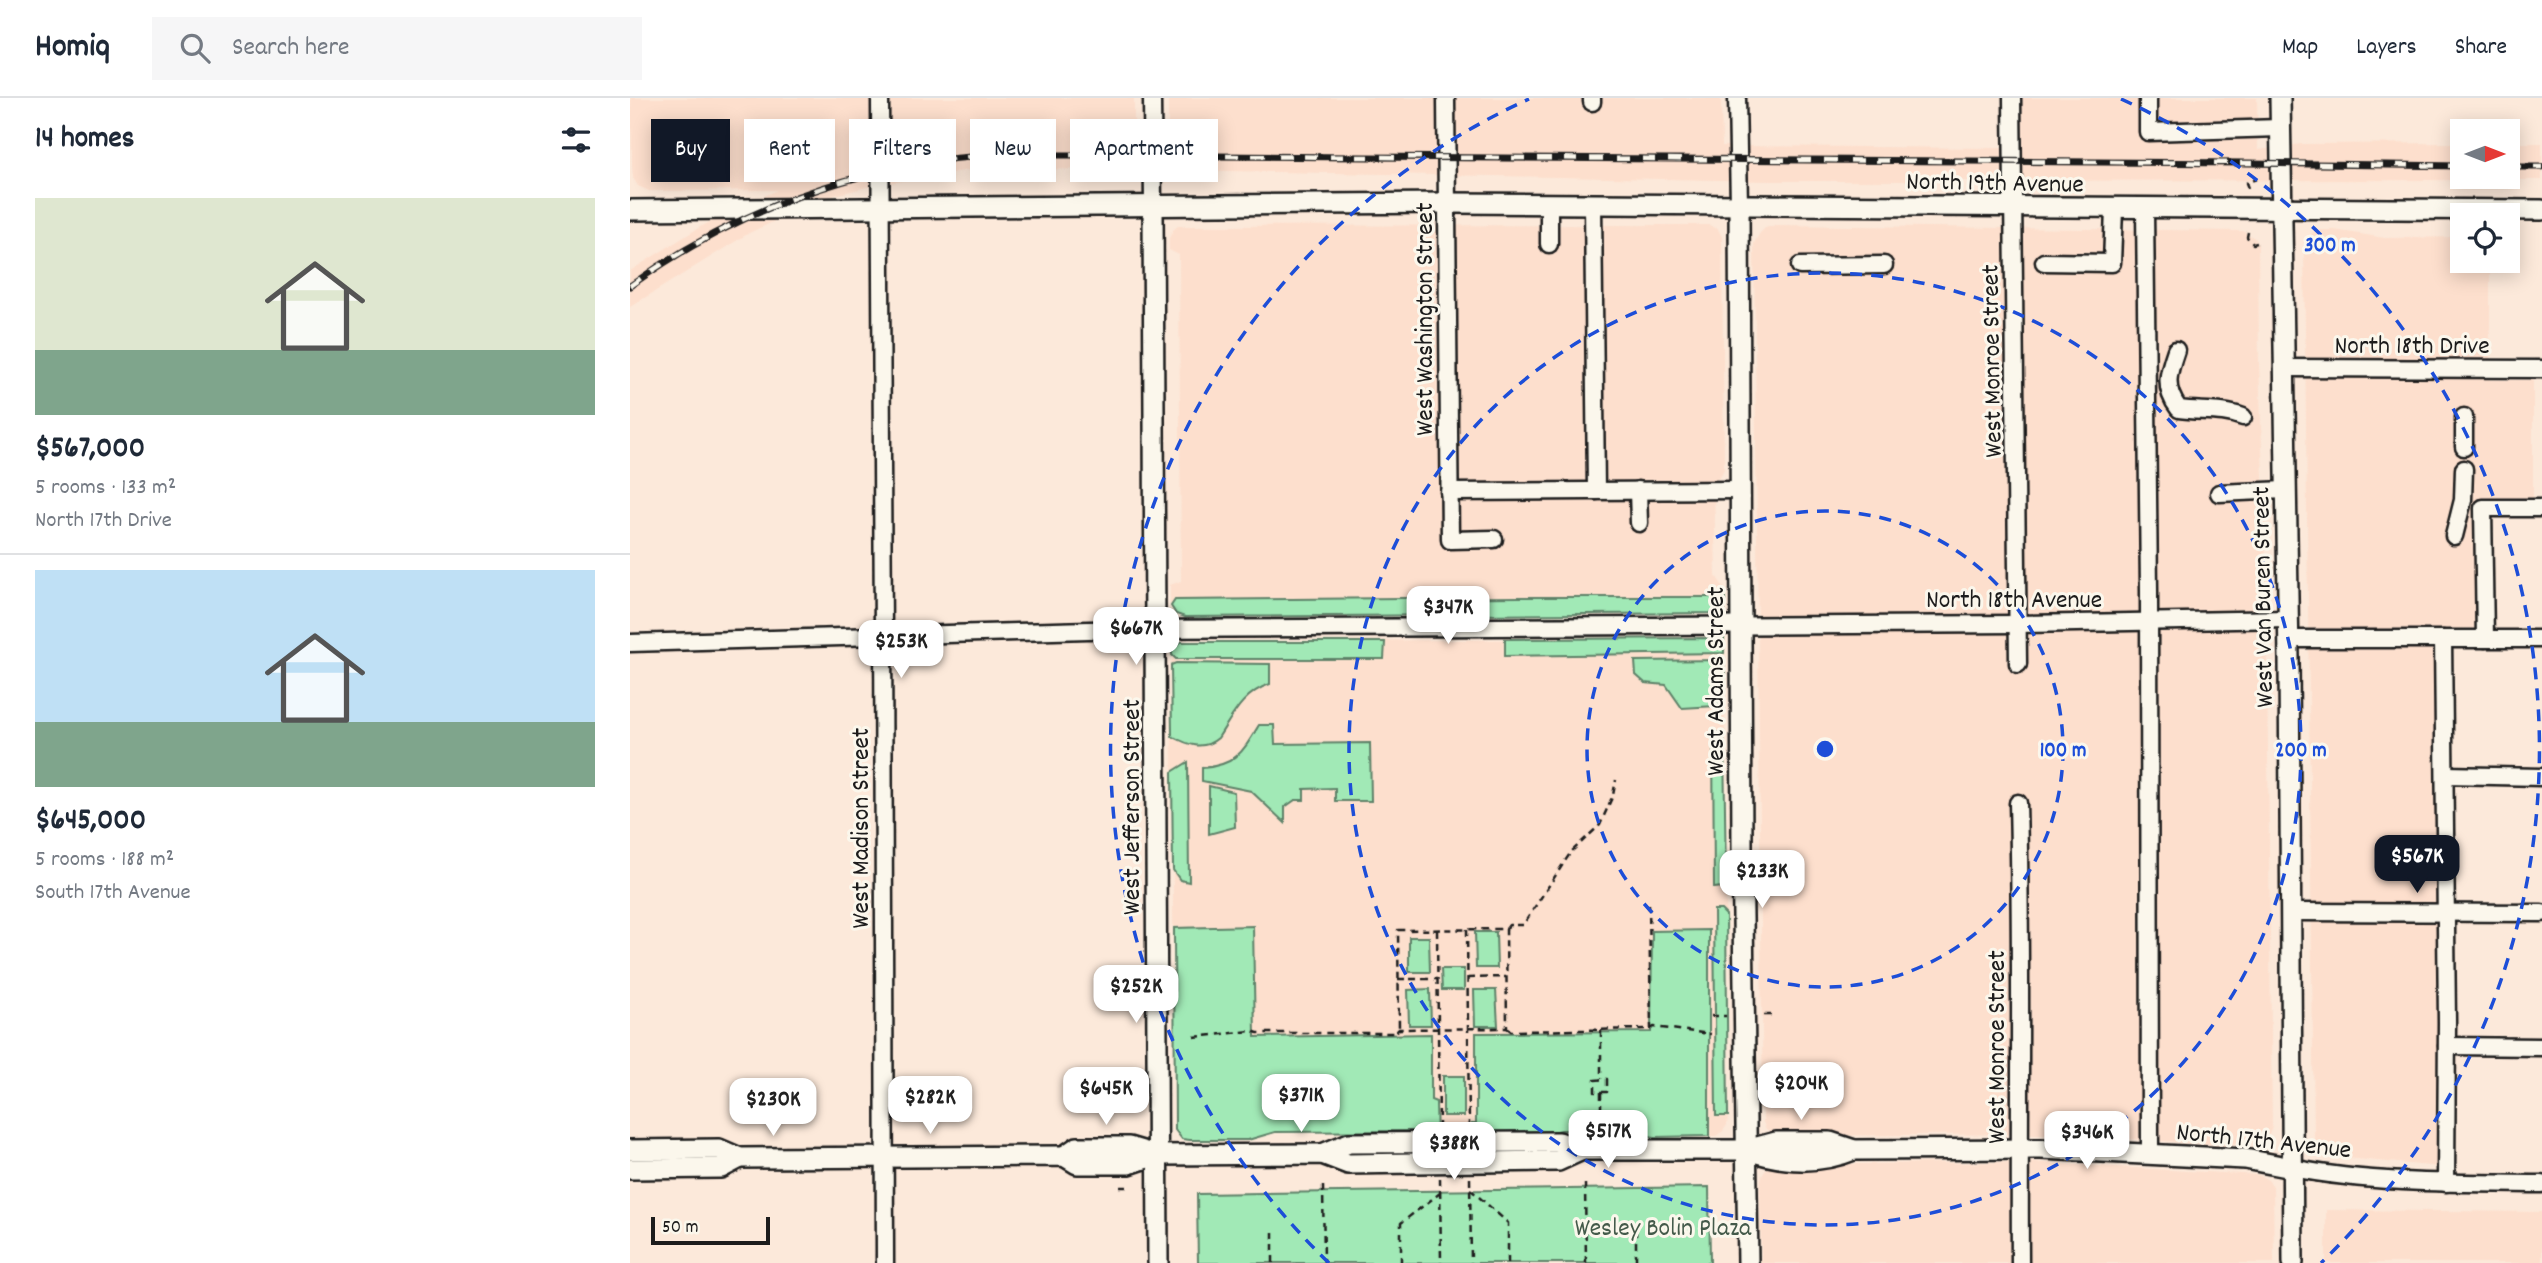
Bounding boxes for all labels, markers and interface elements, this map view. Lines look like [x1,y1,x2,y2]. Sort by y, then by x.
search box [152,17,642,80]
text: Homiq [35,25,110,72]
icon: search [176,29,214,67]
text: Search here [232,30,349,67]
text: Map [2282,31,2318,65]
text: Layers [2356,31,2417,65]
text: Share [2455,31,2507,65]
text: 14 homes [35,119,134,162]
chip: Buy [651,119,730,182]
chip: Rent [744,119,835,182]
chip: Filters [849,119,956,182]
chip: New [970,119,1056,182]
chip: Apartment [1070,119,1218,182]
north arrow [2450,119,2520,189]
map controls [2450,119,2520,273]
icon: filters [557,121,595,159]
street label: North 19th Avenue [1906,164,2084,205]
street label: West Washington Street [1408,202,1445,436]
button: locate [2450,203,2520,273]
text: 300 m [2304,232,2356,262]
icon: home [252,243,378,369]
street label: West Monroe Street [1973,263,2014,458]
street label: North 18th Drive [2334,329,2490,366]
text: $567,000 [35,429,145,472]
text: 5 rooms · 133 m² [35,472,176,505]
street label: West Van Buren Street [2244,486,2285,708]
text: North 17th Drive [35,505,172,538]
street label: North 18th Avenue [1926,583,2102,620]
street label: West Adams Street [1699,586,1736,776]
pin: $347K [1399,587,1497,646]
text: $347K [1423,592,1473,625]
pin: $667K [1087,608,1185,667]
text: $667K [1109,613,1163,646]
icon: home [252,615,378,741]
pin: $253K [852,620,950,680]
text: $253K [874,626,928,659]
street label: West Jefferson Street [1115,699,1152,915]
street label: West Madison Street [844,727,881,928]
centre of rings [1813,737,1837,761]
text: 100 m [2040,737,2086,767]
text: 200 m [2275,737,2327,767]
text: $645,000 [35,801,146,844]
pin: $567K [2368,836,2466,895]
text: $567K [2390,841,2444,874]
text: 5 rooms · 188 m² [35,844,174,877]
pin: $233K [1713,850,1811,910]
text: $233K [1736,856,1788,889]
text: South 17th Avenue [35,877,191,910]
street label: West Monroe Street [1980,950,2017,1144]
pin: $252K [1087,965,1185,1025]
text: $252K [1109,971,1163,1004]
pin: $204K [1752,1062,1850,1122]
pin: $645K [1057,1068,1155,1127]
text: $204K [1774,1068,1828,1101]
text: $645K [1079,1073,1133,1106]
pin: $371K [1252,1074,1350,1134]
pin: $282K [881,1076,979,1136]
pin: $230K [724,1079,822,1138]
text: $371K [1278,1080,1324,1113]
text: $282K [904,1082,956,1115]
text: $230K [745,1084,801,1117]
pin: $517K [1559,1110,1657,1170]
pin: $346K [2038,1112,2136,1171]
street label: North 17th Avenue [2174,1115,2353,1170]
text: $517K [1585,1116,1631,1149]
text: $346K [2060,1117,2114,1150]
pin: $388K [1405,1122,1503,1182]
text: $388K [1429,1128,1479,1161]
park label: Wesley Bolin Plaza [1575,1211,1752,1248]
scale bar [651,1214,770,1246]
text: 50 m [662,1215,699,1242]

